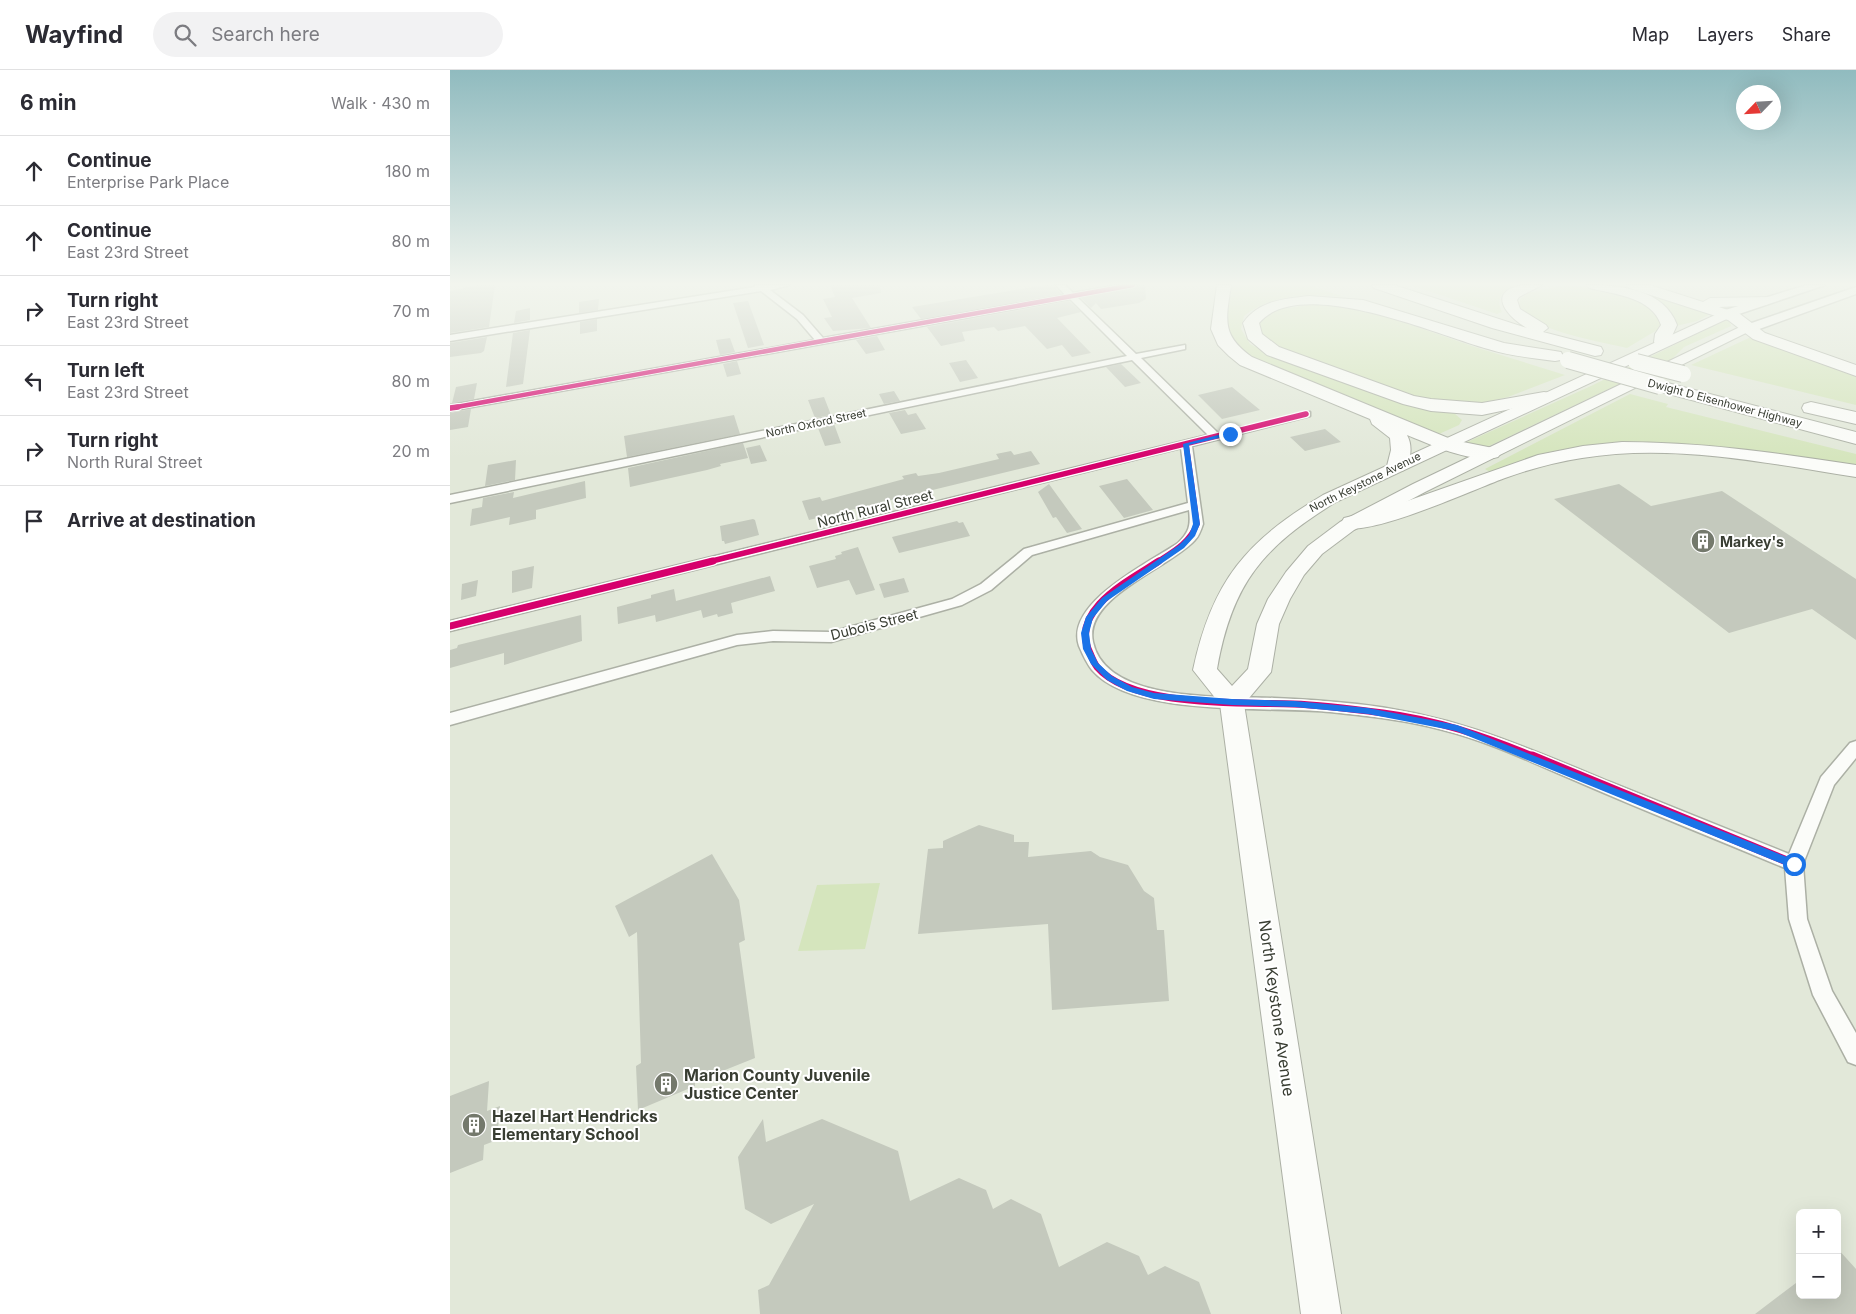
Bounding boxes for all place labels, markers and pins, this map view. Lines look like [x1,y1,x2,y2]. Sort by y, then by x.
building icon: Markey's [1690,528,1716,554]
place label: Markey's [1720,533,1784,550]
place label: Marion County Juvenile Justice Center [684,1065,870,1103]
building icon: Marion County Juvenile Justice Center [653,1071,679,1097]
place label: Hazel Hart Hendricks Elementary School [492,1106,658,1144]
building icon: Hazel Hart Hendricks Elementary School [461,1112,487,1138]

